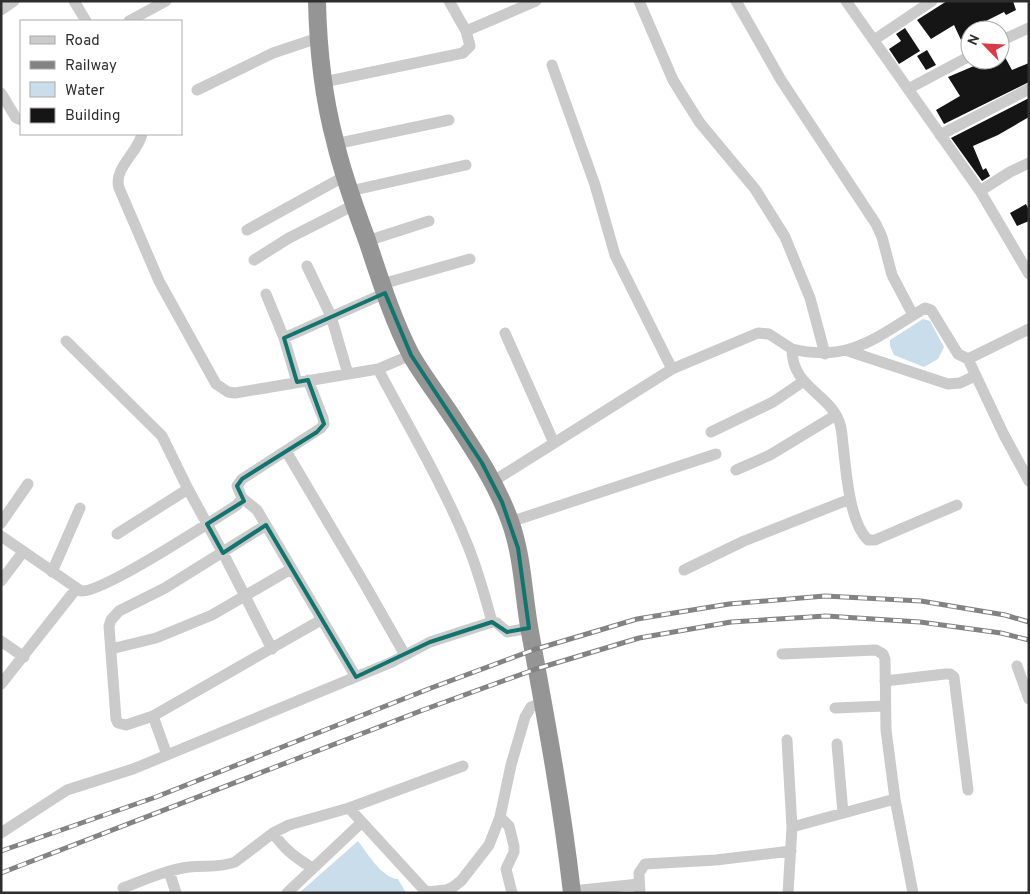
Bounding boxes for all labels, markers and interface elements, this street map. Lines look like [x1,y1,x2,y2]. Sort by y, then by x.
legend [20,20,182,135]
north arrow [960,20,1010,70]
text: Road [65,32,100,51]
text: N [965,32,984,48]
text: Railway [65,57,117,76]
text: Water [65,82,105,101]
text: Building [65,107,120,126]

